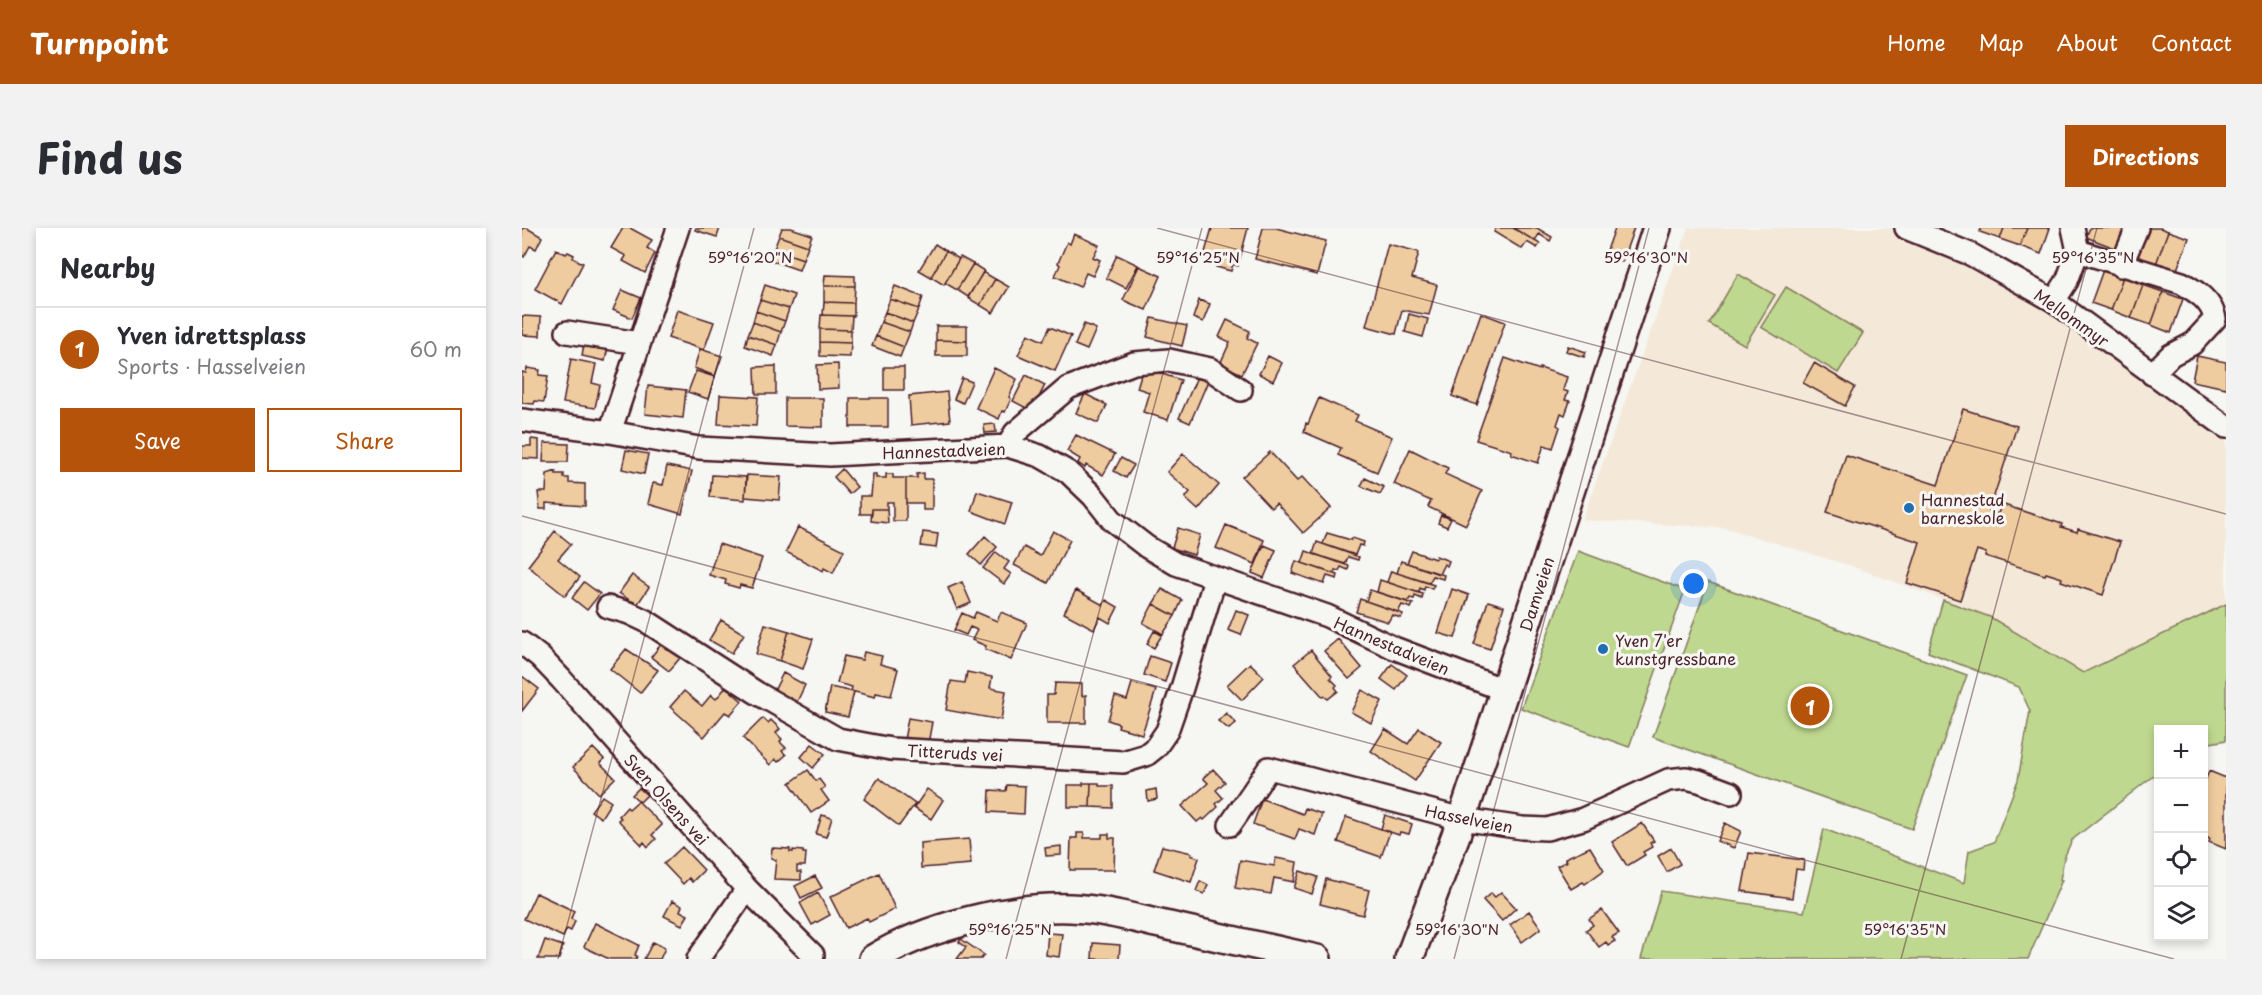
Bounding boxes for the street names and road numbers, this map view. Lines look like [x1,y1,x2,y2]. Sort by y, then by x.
street label: Mellommyr [2030,282,2115,352]
street label: Hannestadveien [882,436,1006,464]
street label: Damveien [1513,553,1559,635]
street label: Hannestadveien [1331,610,1453,680]
street label: Titteruds vei [906,738,1004,766]
street label: Sven Olsens vei [619,748,715,850]
street label: Hasselveien [1423,798,1515,838]

